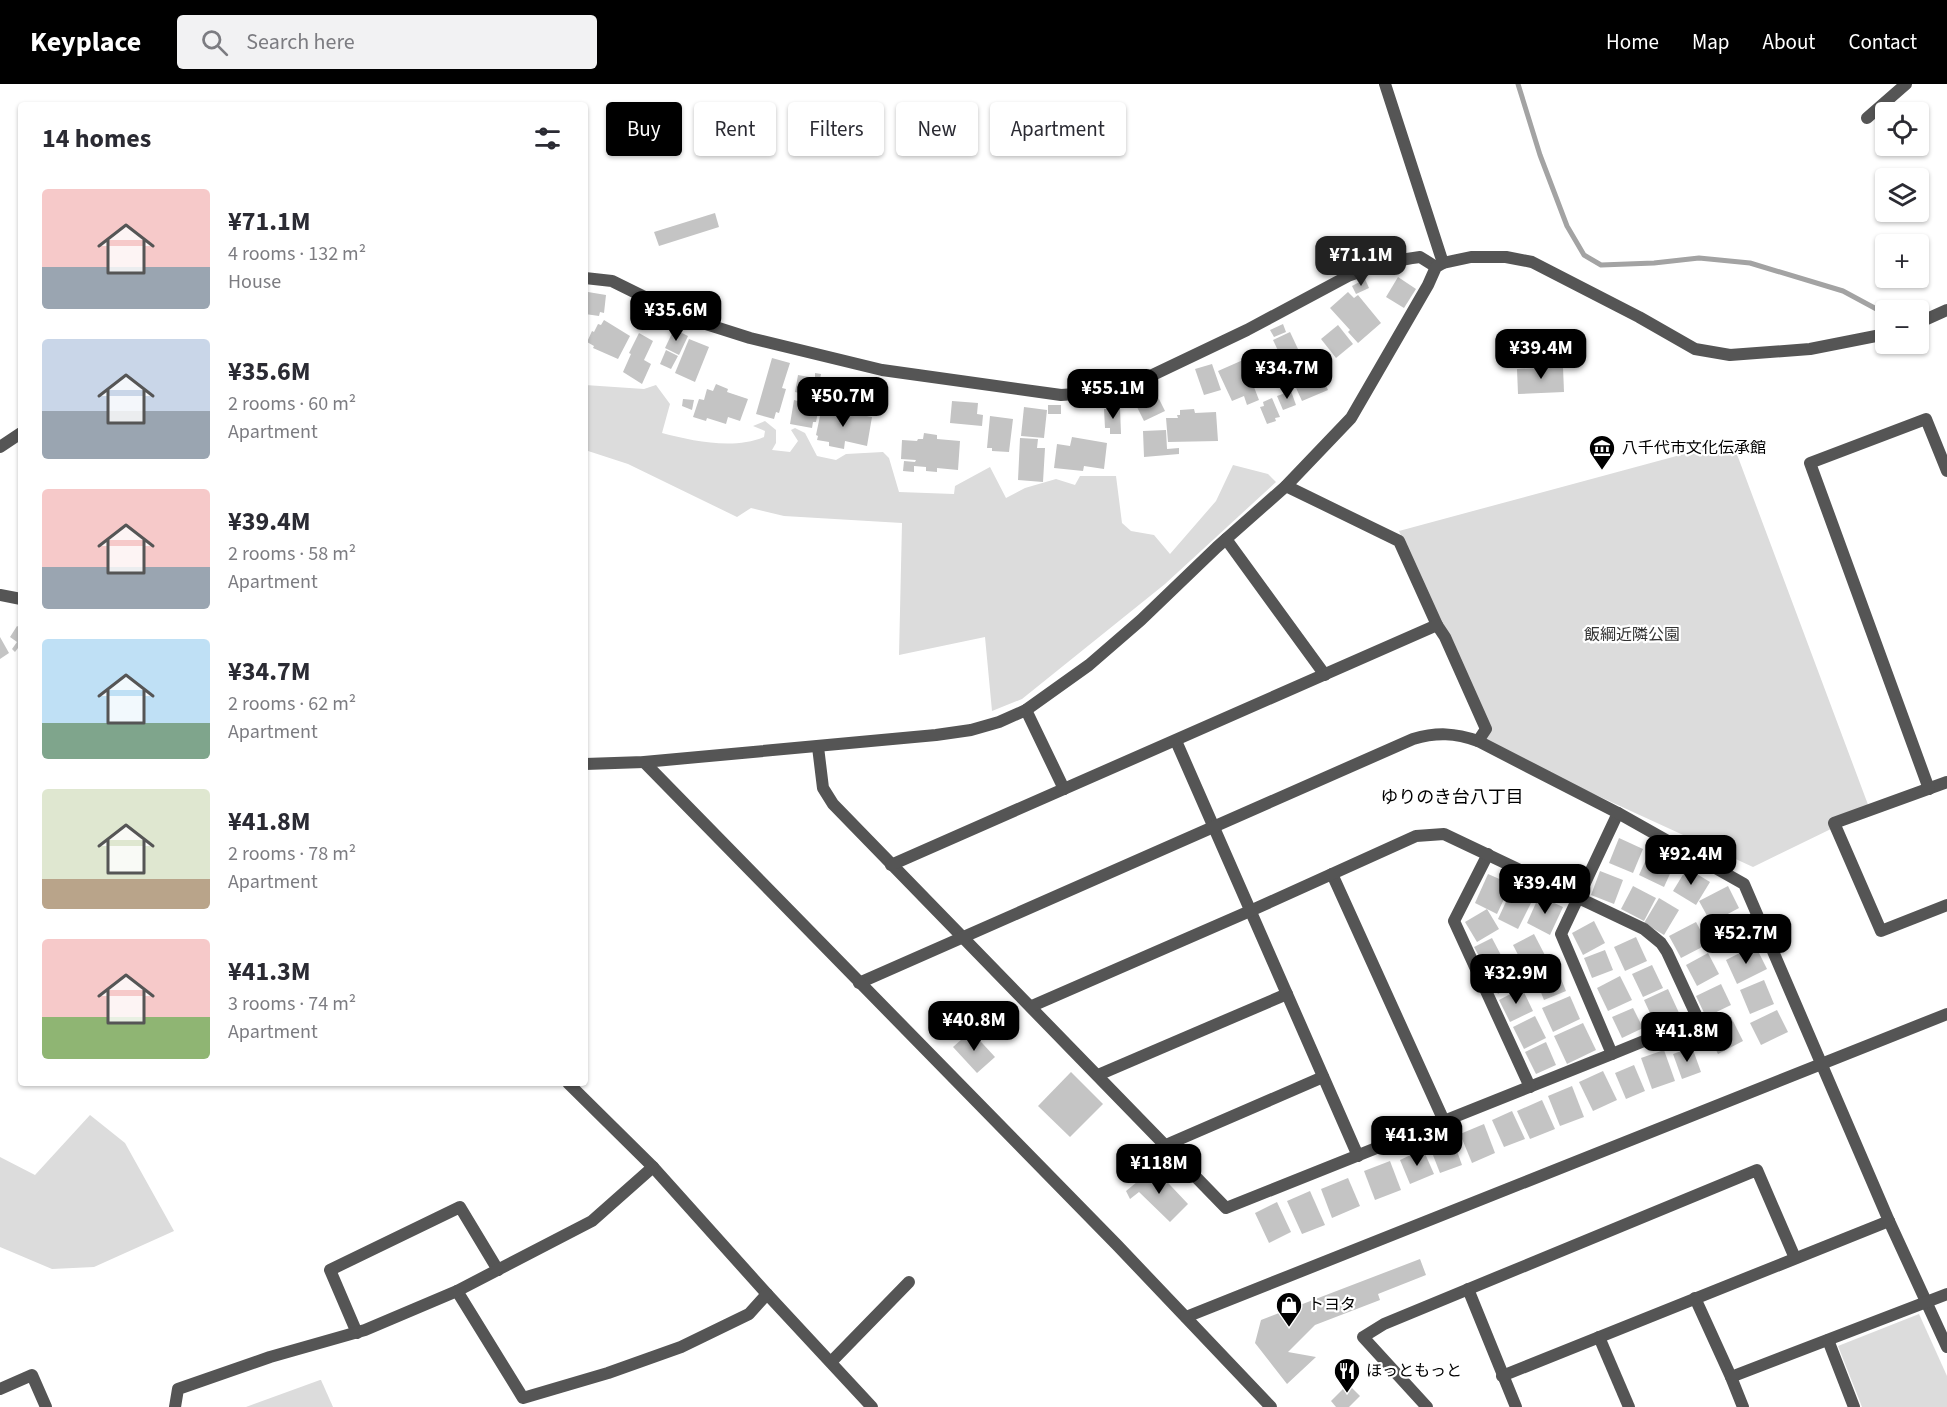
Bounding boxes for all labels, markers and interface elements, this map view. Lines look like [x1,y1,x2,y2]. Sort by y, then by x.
search box [177,15,597,69]
text: Keyplace [30,22,141,62]
icon: search [198,26,231,59]
text: Search here [246,26,355,58]
text: Home [1606,27,1659,57]
text: Map [1692,27,1730,57]
text: About [1763,27,1815,57]
text: Contact [1848,27,1917,57]
chip: Buy [606,102,682,156]
chip: Rent [694,102,776,156]
chip: Filters [788,102,884,156]
chip: New [896,102,978,156]
chip: Apartment [990,102,1126,156]
map controls [1875,102,1929,354]
button: locate [1875,102,1929,156]
text: 14 homes [42,120,151,157]
icon: filters [531,122,564,155]
button: layers [1875,168,1929,222]
text: ¥71.1M [228,203,311,240]
icon: home [90,213,162,285]
button: + [1875,234,1929,288]
pin: ¥71.1M [1312,236,1410,287]
text: 4 rooms · 132 m² [228,240,366,268]
text: ¥71.1M [1329,241,1393,269]
text: House [228,268,281,296]
pin: ¥35.6M [627,291,725,342]
text: ¥35.6M [644,296,708,324]
button: − [1875,300,1929,354]
pin: ¥39.4M [1492,329,1590,380]
text: ¥39.4M [1509,334,1573,362]
pin: ¥34.7M [1238,349,1336,400]
text: ¥35.6M [228,353,311,390]
text: ¥34.7M [1255,354,1319,382]
icon: home [90,363,162,435]
pin: ¥55.1M [1064,369,1162,420]
text: ¥55.1M [1081,374,1145,402]
pin: ¥50.7M [794,377,892,428]
text: ¥50.7M [811,382,875,410]
text: 2 rooms · 60 m² [228,390,356,418]
text: Apartment [228,418,318,446]
museum icon: 八千代市文化伝承館 [1587,433,1617,471]
place label: 八千代市文化伝承館 [1622,437,1766,459]
text: ¥39.4M [228,503,311,540]
icon: home [90,513,162,585]
text: 2 rooms · 58 m² [228,540,356,568]
text: Apartment [228,568,318,596]
park label: 飯綱近隣公園 [1584,624,1680,646]
text: ¥34.7M [228,653,311,690]
icon: home [90,663,162,735]
text: 2 rooms · 62 m² [228,690,356,718]
text: Apartment [228,718,318,746]
district label: ゆりのき台八丁目 [1380,785,1524,810]
text: ¥41.8M [228,803,311,840]
icon: home [90,813,162,885]
pin: ¥92.4M [1642,835,1740,886]
text: 2 rooms · 78 m² [228,840,356,868]
text: ¥92.4M [1659,840,1723,868]
pin: ¥39.4M [1496,864,1594,915]
text: Apartment [228,868,318,896]
text: ¥39.4M [1513,869,1577,897]
pin: ¥52.7M [1697,914,1795,965]
text: ¥52.7M [1714,919,1778,947]
text: ¥41.3M [228,953,311,990]
pin: ¥32.9M [1467,954,1565,1005]
text: ¥32.9M [1484,959,1548,987]
icon: home [90,963,162,1035]
text: 3 rooms · 74 m² [228,990,356,1018]
pin: ¥40.8M [925,1001,1023,1052]
text: ¥40.8M [942,1006,1006,1034]
pin: ¥41.8M [1638,1012,1736,1063]
text: ¥41.8M [1655,1017,1719,1045]
text: Apartment [228,1018,318,1046]
pin: ¥41.3M [1368,1116,1466,1167]
text: ¥41.3M [1385,1121,1449,1149]
pin: ¥118M [1117,1144,1201,1195]
text: ¥118M [1130,1149,1188,1177]
shop icon: トヨタ [1274,1290,1304,1328]
place label: トヨタ [1308,1294,1356,1316]
restaurant icon: ほっともっと [1332,1356,1362,1394]
place label: ほっともっと [1366,1360,1462,1382]

